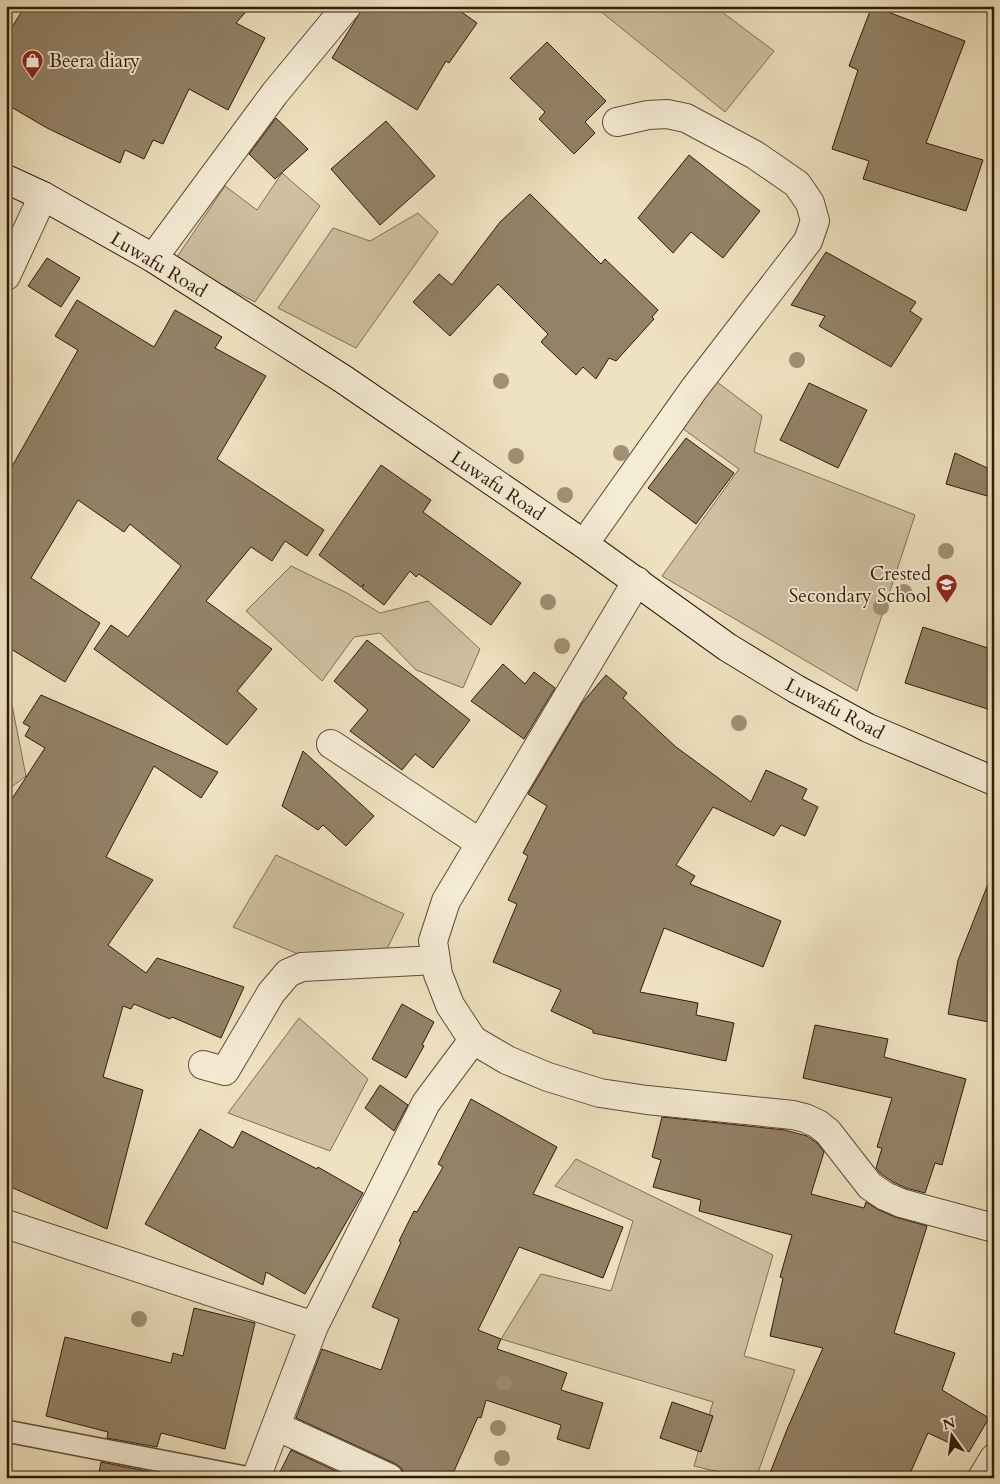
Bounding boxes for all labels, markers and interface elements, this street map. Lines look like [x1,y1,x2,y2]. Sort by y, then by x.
shop icon: Beera diary [21,48,45,79]
place label: Beera diary [49,48,140,74]
street label: Luwafu Road [105,226,212,304]
street label: Luwafu Road [445,445,550,527]
place label: Crested Secondary School [789,561,931,609]
school or university icon: Crested Secondary School [935,572,959,603]
street label: Luwafu Road [781,672,889,746]
north arrow [928,1412,978,1462]
text: N [941,1413,957,1435]

